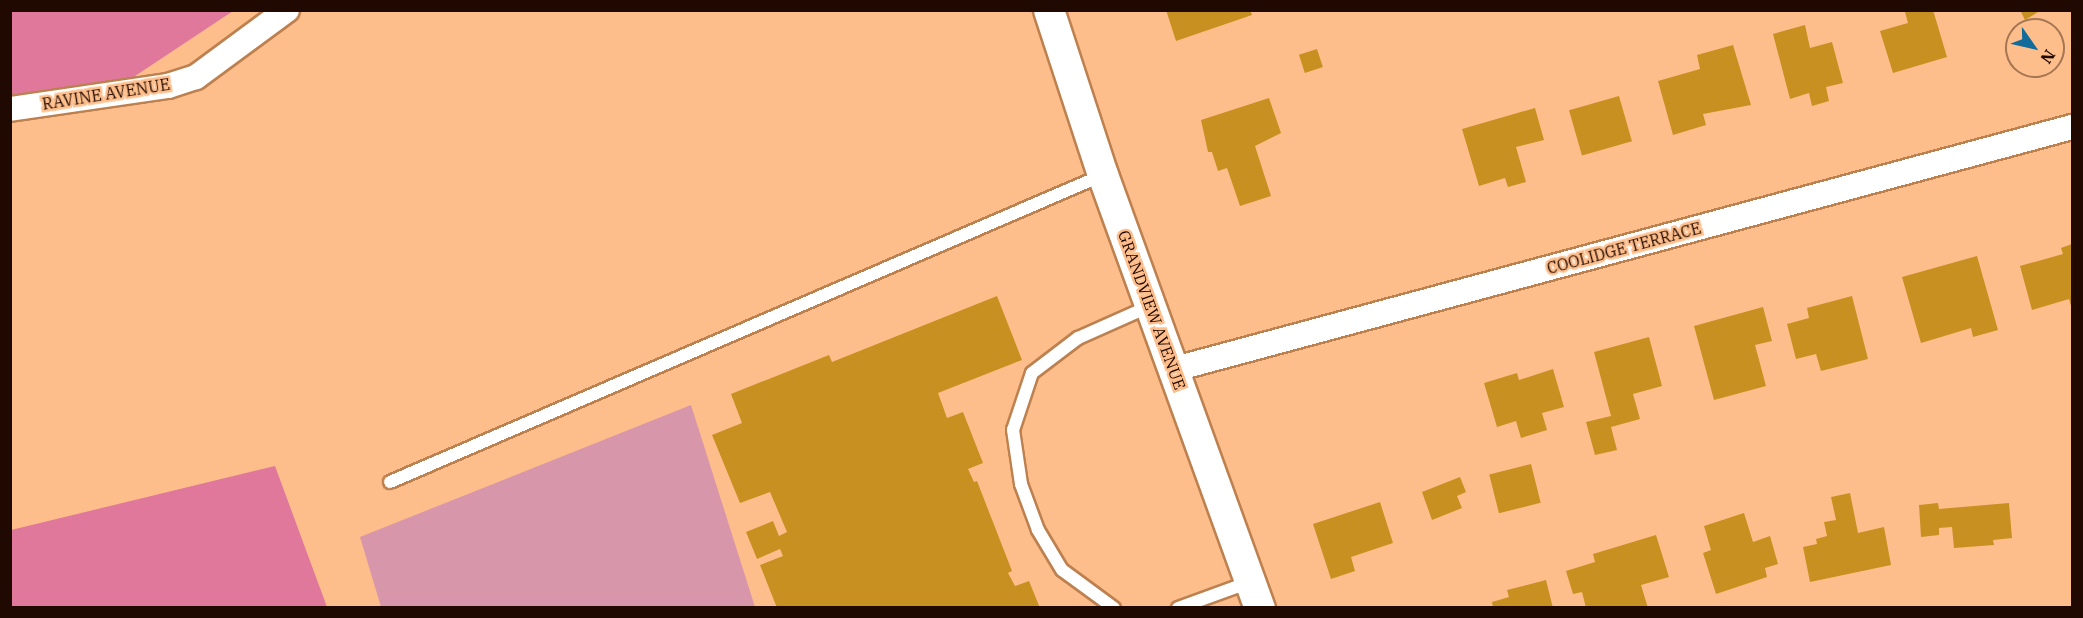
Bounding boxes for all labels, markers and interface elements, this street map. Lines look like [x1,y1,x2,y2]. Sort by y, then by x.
north arrow [2005,18,2065,78]
text: N [2036,46,2060,68]
street label: RAVINE AVENUE [41,74,171,114]
street label: COOLIDGE TERRACE [1545,218,1703,278]
street label: GRANDVIEW AVENUE [1114,228,1190,392]

